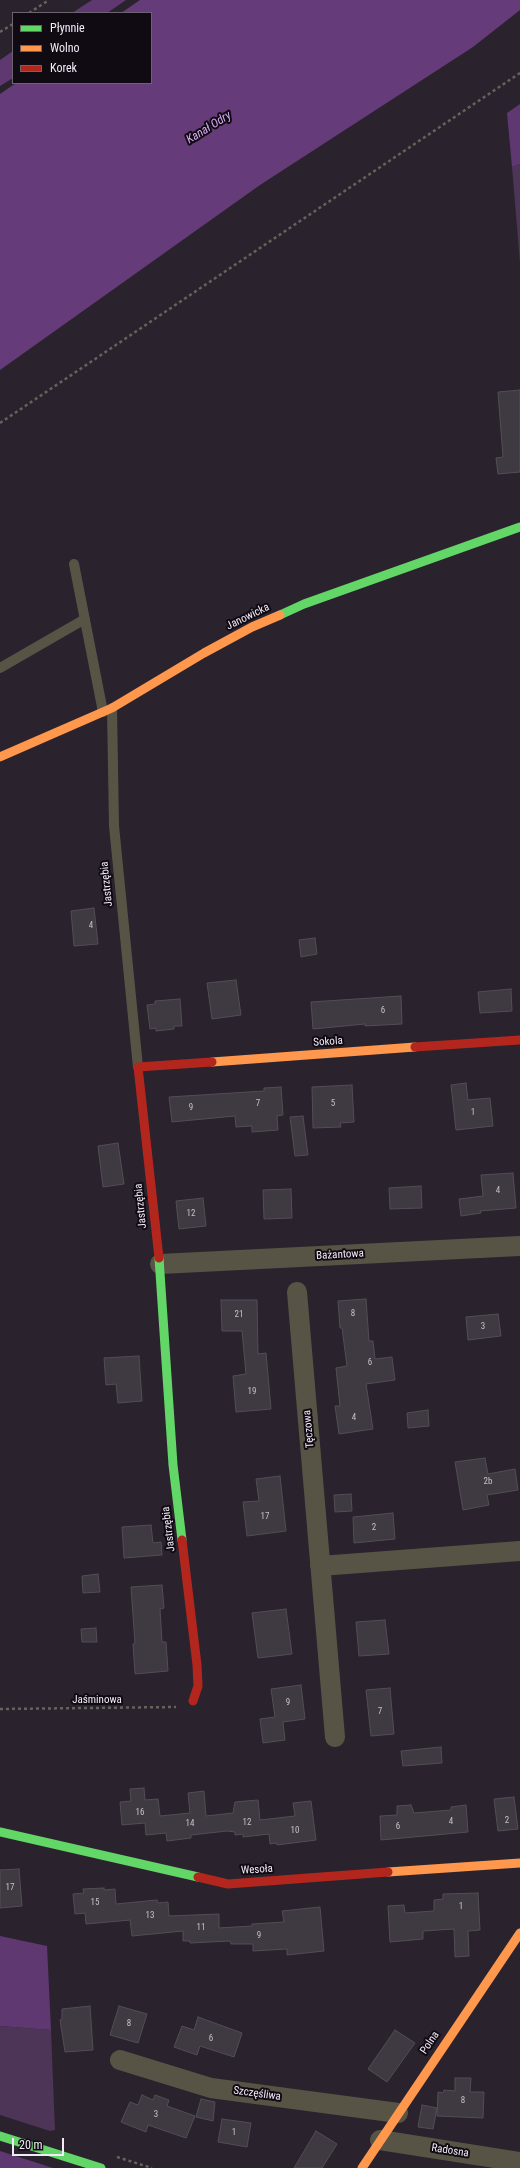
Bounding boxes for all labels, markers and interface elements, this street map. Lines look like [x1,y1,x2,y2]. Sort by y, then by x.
legend [12,12,152,84]
text: Płynnie [50,21,85,35]
text: Wolno [50,41,80,55]
text: Korek [50,61,77,75]
water label: Kanał Odry [184,109,234,147]
street label: Janowicka [224,601,272,633]
street label: Jastrzębia [98,861,116,907]
house number: 4 [89,921,93,931]
house number: 6 [381,1006,385,1016]
street label: Sokola [313,1034,343,1050]
house number: 7 [256,1099,260,1109]
house number: 5 [331,1099,335,1109]
house number: 9 [189,1103,193,1113]
house number: 1 [471,1108,475,1118]
street label: Jastrzębia [132,1183,150,1229]
house number: 4 [496,1186,500,1196]
house number: 12 [187,1209,195,1219]
street label: Bażantowa [316,1247,364,1263]
house number: 8 [351,1309,355,1319]
house number: 21 [235,1310,243,1320]
house number: 3 [481,1322,485,1332]
house number: 6 [368,1358,372,1368]
house number: 19 [248,1387,256,1397]
street label: Tęczowa [301,1409,317,1449]
house number: 4 [352,1413,356,1423]
house number: 2b [484,1477,492,1487]
street label: Jastrzębia [160,1506,178,1552]
house number: 17 [261,1512,269,1522]
house number: 2 [372,1523,376,1533]
street label: Jaśminowa [72,1693,122,1707]
house number: 9 [286,1698,290,1708]
house number: 7 [378,1707,382,1717]
house number: 16 [136,1808,144,1818]
house number: 2 [505,1816,509,1826]
house number: 4 [449,1817,453,1827]
house number: 12 [243,1818,251,1828]
house number: 14 [186,1819,194,1829]
house number: 6 [396,1822,400,1832]
house number: 10 [291,1826,299,1836]
street label: Wesoła [241,1862,273,1878]
house number: 17 [6,1883,14,1893]
house number: 15 [91,1898,99,1908]
house number: 1 [459,1902,463,1912]
house number: 13 [146,1911,154,1921]
house number: 11 [197,1923,205,1933]
house number: 9 [257,1931,261,1941]
house number: 8 [127,2019,131,2029]
street label: Polna [418,2029,442,2057]
house number: 6 [209,2034,213,2044]
street label: Szczęśliwa [232,2084,282,2104]
house number: 8 [461,2096,465,2106]
house number: 3 [154,2110,158,2120]
house number: 1 [232,2128,236,2138]
scale bar [14,2130,66,2156]
text: 20 m [19,2138,43,2152]
street label: Radosna [430,2142,470,2160]

